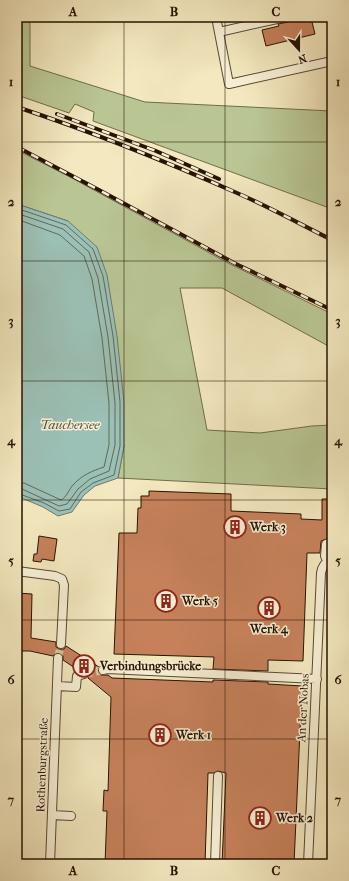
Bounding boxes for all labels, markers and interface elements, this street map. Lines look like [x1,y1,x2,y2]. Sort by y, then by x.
text: A [68,4,78,19]
text: B [170,4,179,19]
text: C [272,4,281,19]
north arrow [279,30,319,70]
text: N [296,51,309,67]
text: 1 [9,74,14,89]
text: 1 [336,74,341,89]
text: 2 [8,194,15,209]
text: 2 [335,194,342,209]
text: 3 [8,313,14,329]
text: 3 [335,313,341,329]
water label: Tauchersee [41,417,100,432]
text: 4 [6,433,16,449]
text: 4 [333,433,343,449]
building icon: Werk 3 [222,514,248,540]
place label: Werk 3 [249,520,286,535]
text: 5 [8,553,14,568]
text: 5 [335,553,341,568]
building icon: Werk 5 [153,588,179,614]
place label: Werk 5 [181,594,219,608]
building icon: Werk 4 [256,595,282,621]
place label: Werk 4 [249,622,289,637]
building icon: Verbindungsbrücke [71,653,97,679]
place label: Verbindungsbrücke [99,659,201,674]
text: 6 [7,672,15,687]
text: 6 [334,672,342,687]
street label: An der Nobas [294,673,312,744]
street label: Rothenburgstraße [33,717,51,813]
building icon: Werk 1 [147,722,173,748]
place label: Werk 1 [175,728,211,742]
text: 7 [7,792,15,807]
text: 7 [334,792,342,807]
building icon: Werk 2 [247,805,273,831]
place label: Werk 2 [275,811,314,825]
text: A [68,863,78,878]
text: B [170,863,179,878]
text: C [272,863,281,878]

